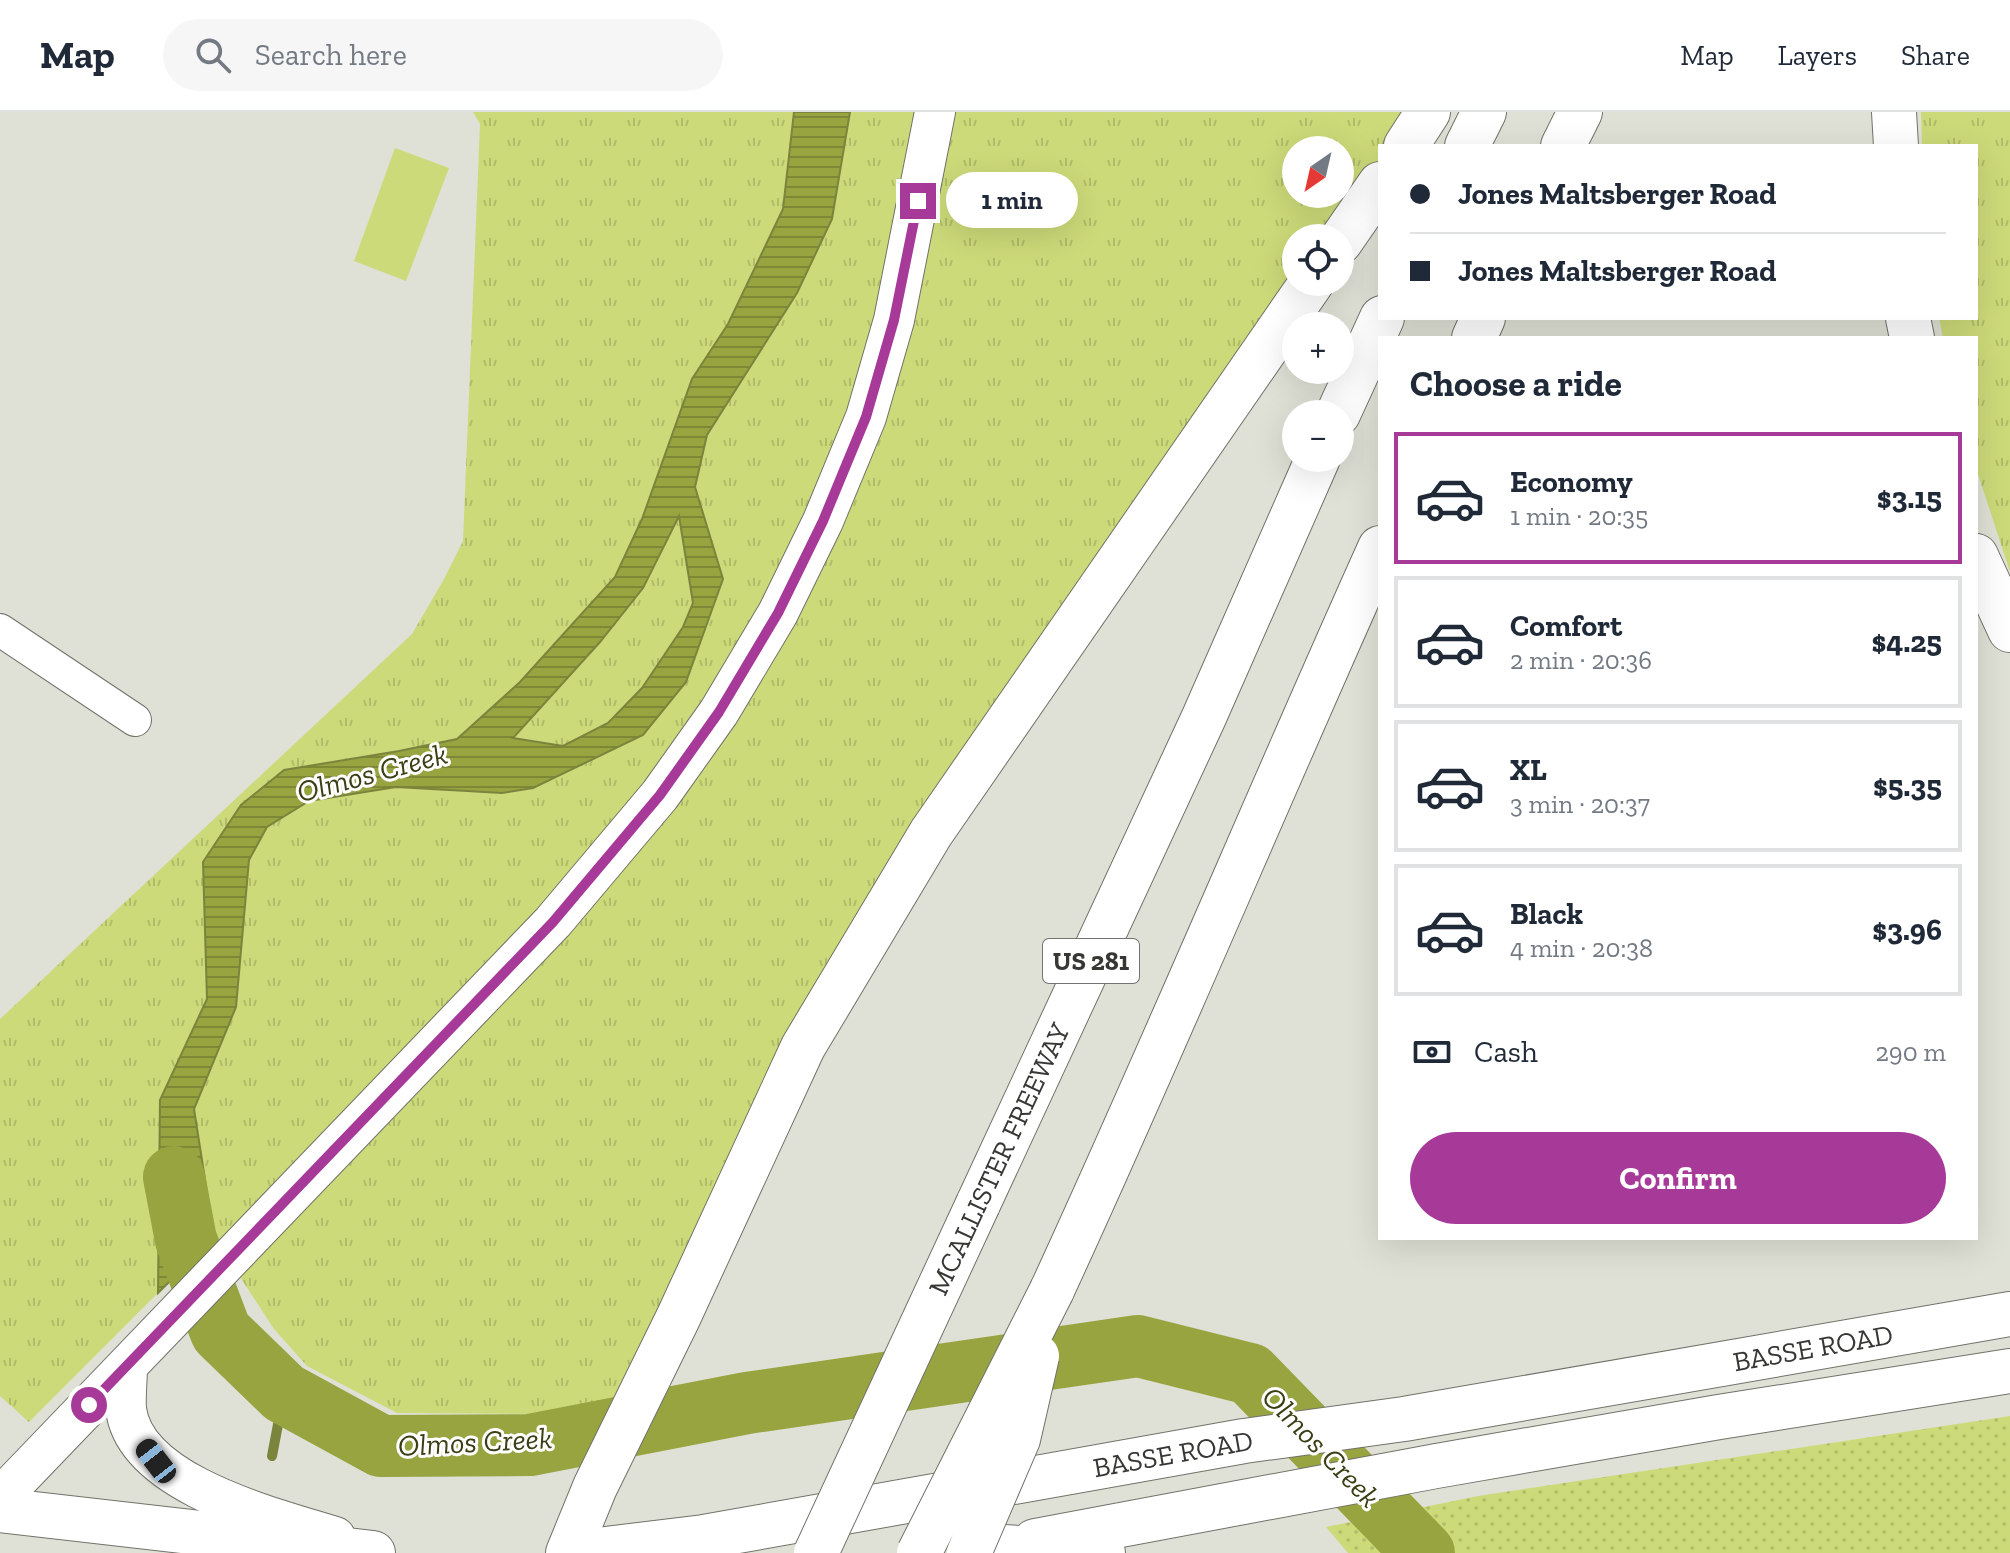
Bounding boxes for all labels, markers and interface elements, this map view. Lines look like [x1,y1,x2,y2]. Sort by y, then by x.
search box [163,19,723,91]
text: Map [40,32,115,78]
icon: search [191,33,235,77]
text: Search here [255,37,407,73]
text: Map [1680,39,1734,72]
text: Layers [1778,39,1857,72]
text: Share [1901,39,1970,72]
north arrow [1282,136,1354,208]
map controls [1282,136,1354,472]
callout: 1 min [946,173,1078,229]
text: Jones Maltsberger Road [1458,176,1776,212]
route end [900,183,936,219]
text: 1 min [981,184,1043,216]
button: locate [1282,224,1354,296]
text: Jones Maltsberger Road [1458,253,1776,289]
button: + [1282,312,1354,384]
text: Choose a ride [1410,362,1622,405]
button: − [1282,400,1354,472]
icon: car [1414,462,1486,534]
text: Economy [1510,464,1633,500]
text: $3.15 [1877,480,1942,516]
text: 1 min · 20:35 [1510,500,1648,532]
icon: car [1414,606,1486,678]
text: Comfort [1510,608,1622,644]
text: $4.25 [1872,624,1942,660]
text: 2 min · 20:36 [1510,644,1652,676]
water label: Olmos Creek [293,736,451,810]
icon: car [1414,750,1486,822]
text: XL [1510,752,1547,788]
text: $5.35 [1873,768,1942,804]
text: 3 min · 20:37 [1510,788,1650,820]
icon: car [1414,894,1486,966]
text: Black [1510,896,1583,932]
text: $3.96 [1872,912,1942,948]
text: 4 min · 20:38 [1510,932,1653,964]
road number: US 281 [1043,939,1139,983]
street label: MCALLISTER FREEWAY [921,1017,1077,1300]
icon: cash [1410,1030,1454,1074]
text: Cash [1474,1034,1538,1070]
text: 290 m [1875,1036,1946,1068]
button: Confirm [1410,1132,1946,1224]
street label: BASSE ROAD [1730,1318,1896,1378]
water label: Olmos Creek [1255,1379,1387,1515]
route start [71,1387,107,1423]
water label: Olmos Creek [397,1420,553,1464]
street label: BASSE ROAD [1090,1424,1256,1484]
car [132,1435,180,1487]

